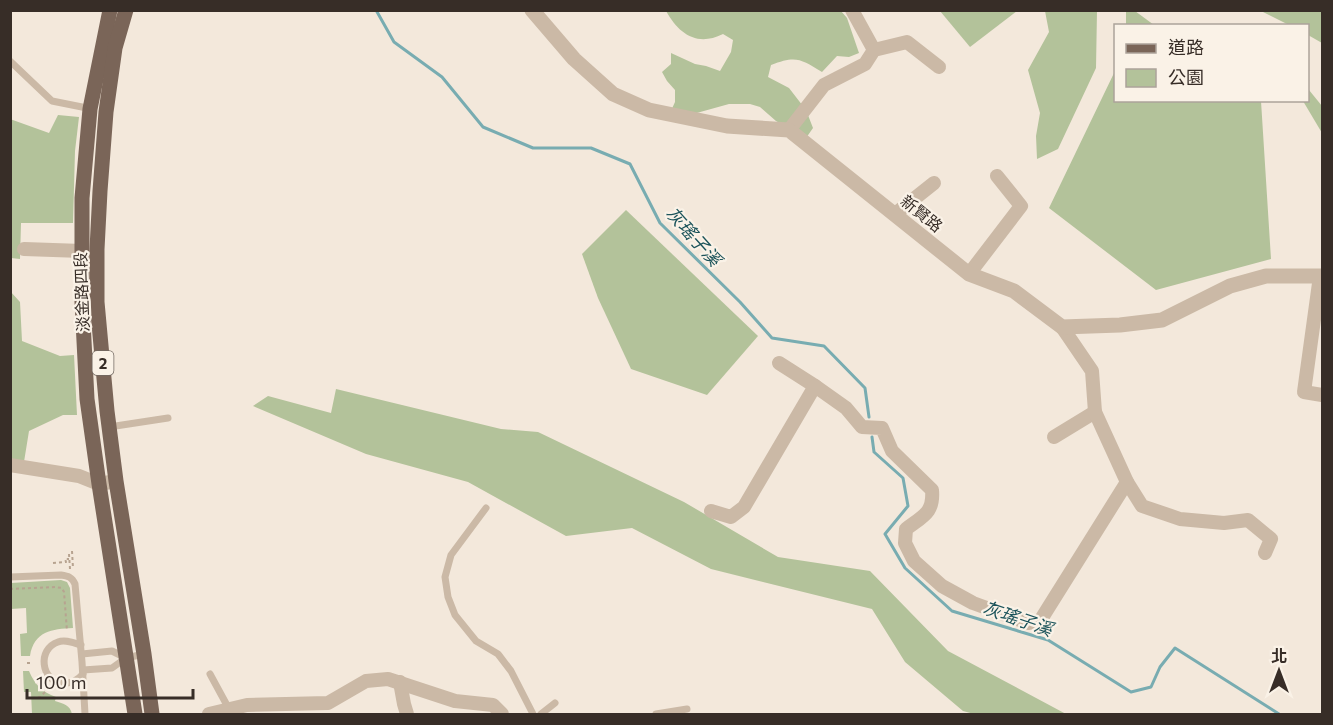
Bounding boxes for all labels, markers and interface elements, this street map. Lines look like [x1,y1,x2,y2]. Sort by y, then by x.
legend [1114,24,1309,102]
text: 道路 [1168,36,1204,58]
text: 公園 [1168,66,1204,88]
street label: 新賢路 [897,191,947,235]
water label: 灰瑤子溪 [662,202,728,272]
street label: 淡金路四段 [70,252,92,332]
road number: 2 [92,351,114,375]
water label: 灰瑤子溪 [980,596,1058,641]
north arrow [1249,641,1309,701]
text: 北 [1271,646,1287,665]
scale bar [27,662,194,700]
text: 100 m [36,671,86,693]

